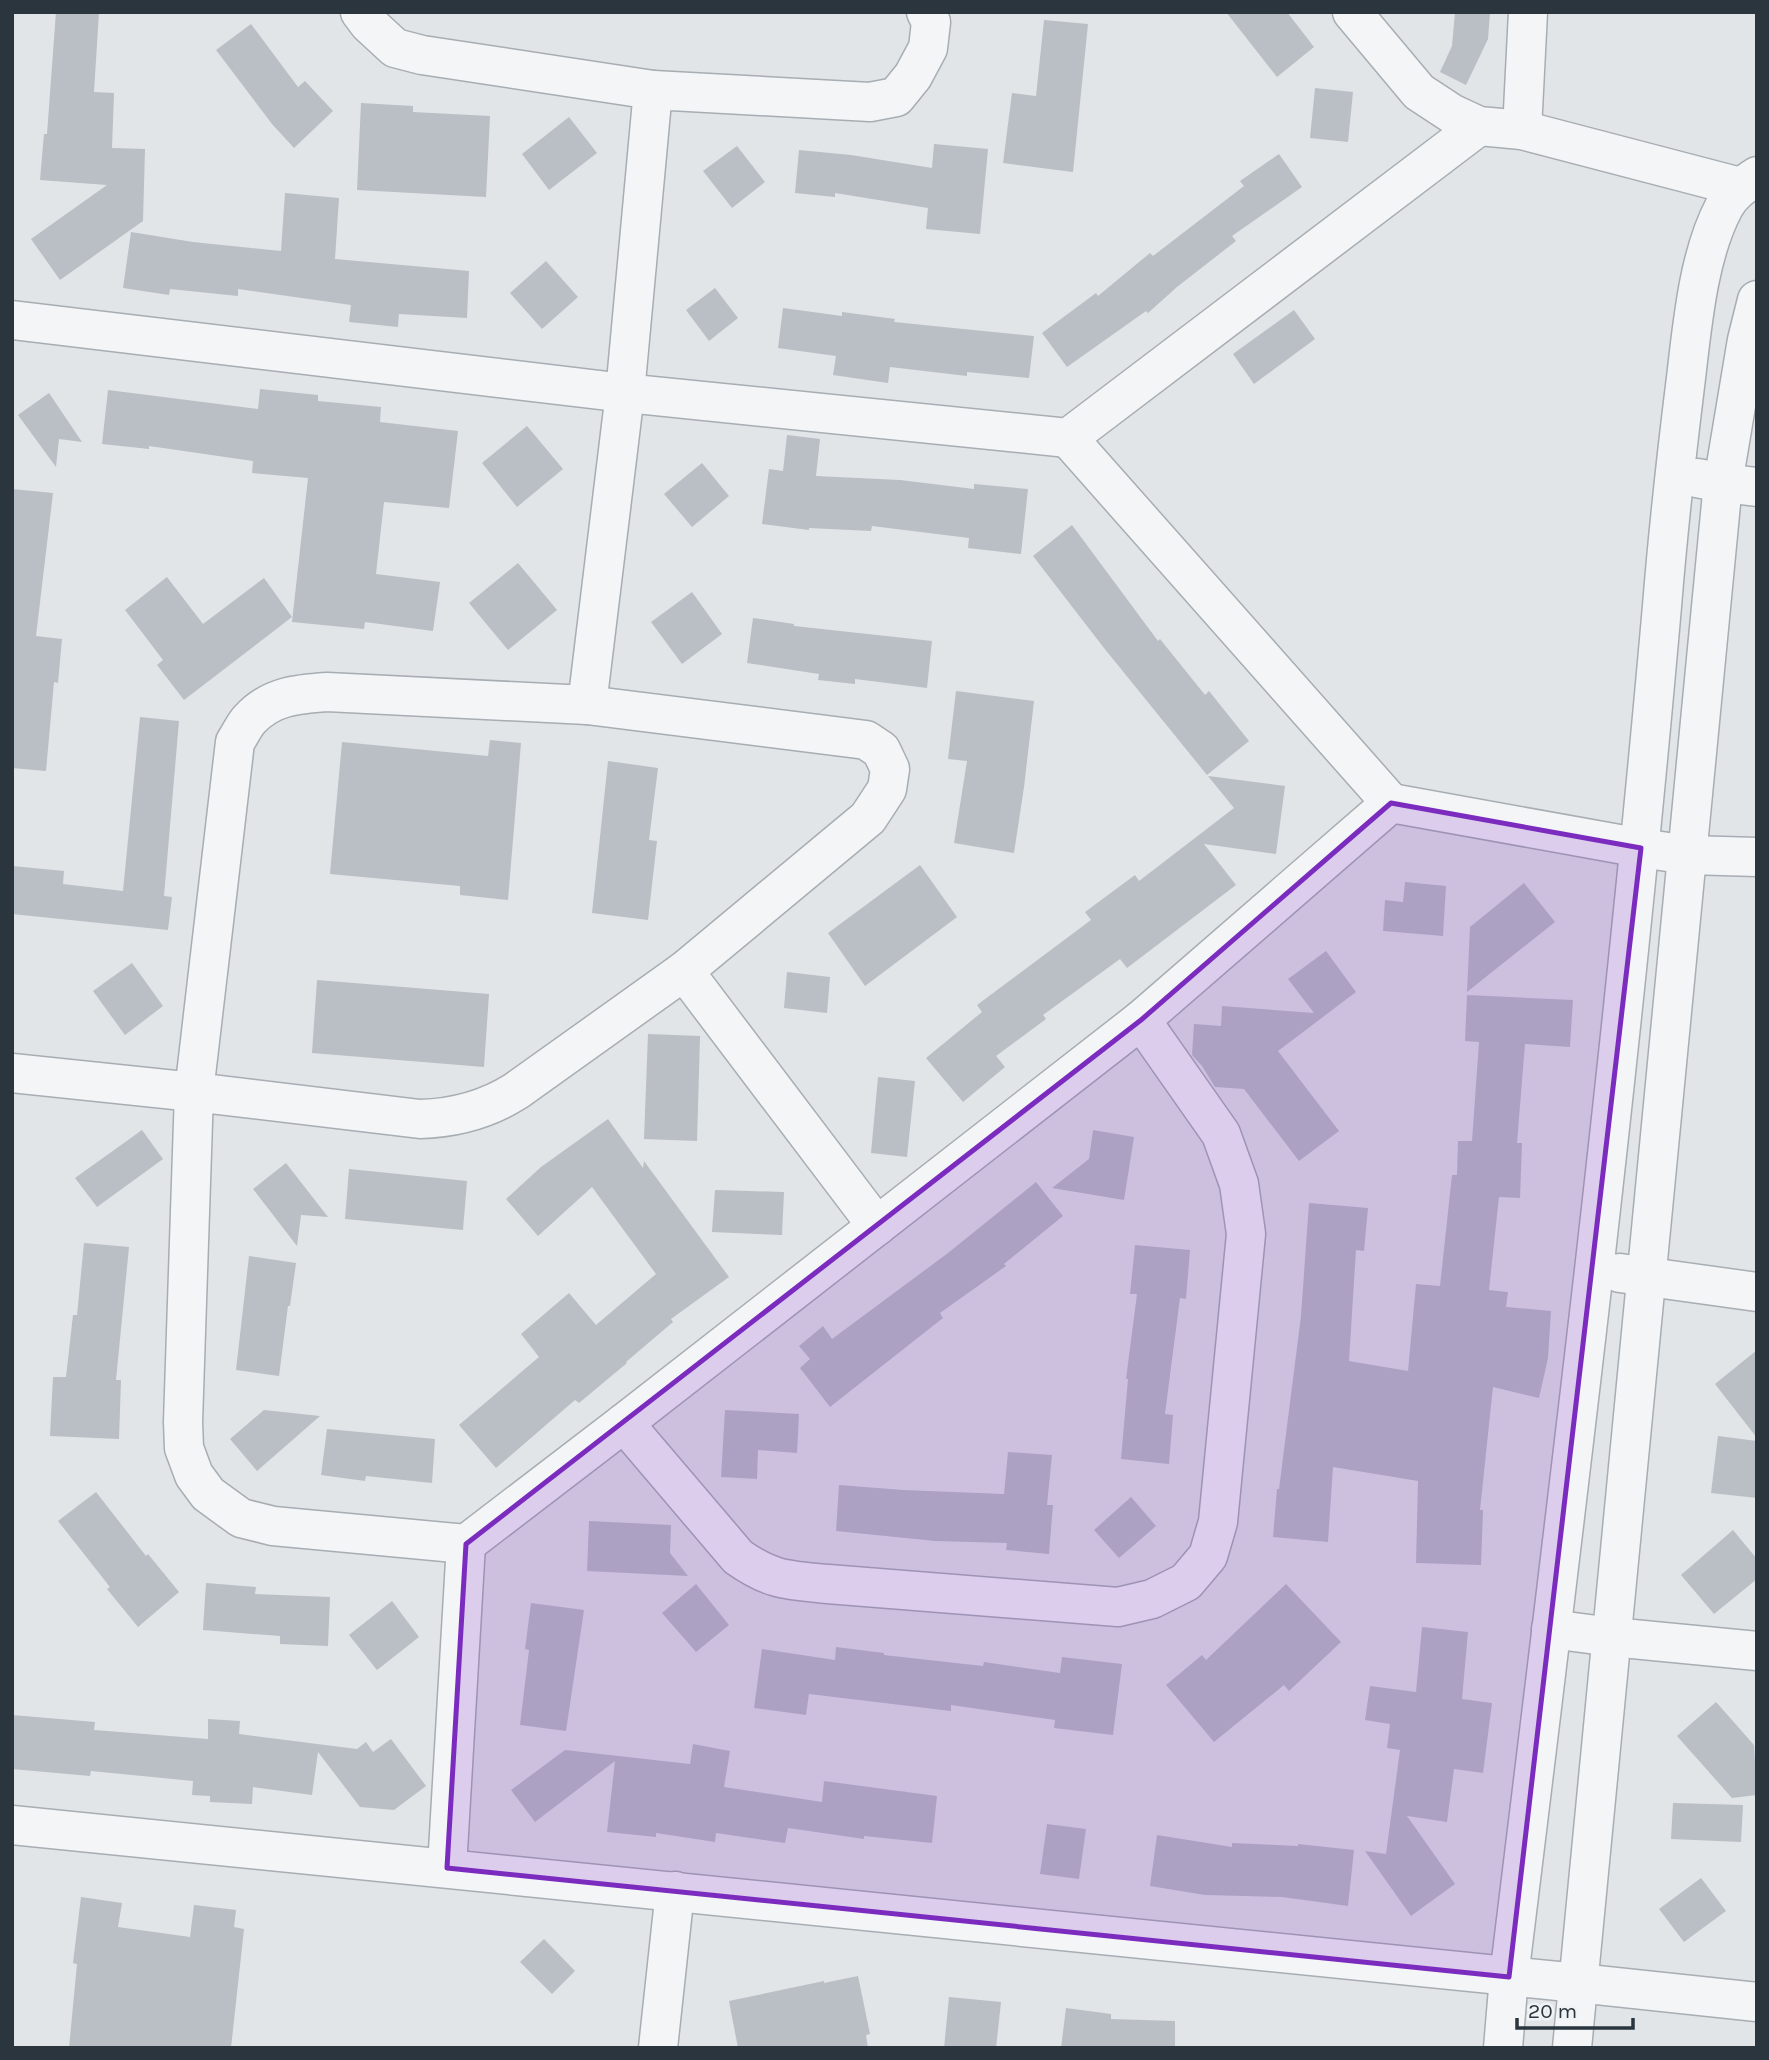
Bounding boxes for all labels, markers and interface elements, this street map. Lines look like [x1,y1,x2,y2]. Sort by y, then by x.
scale bar [1517,1986,1632,2030]
text: 20 m [1528,1999,1577,2023]

